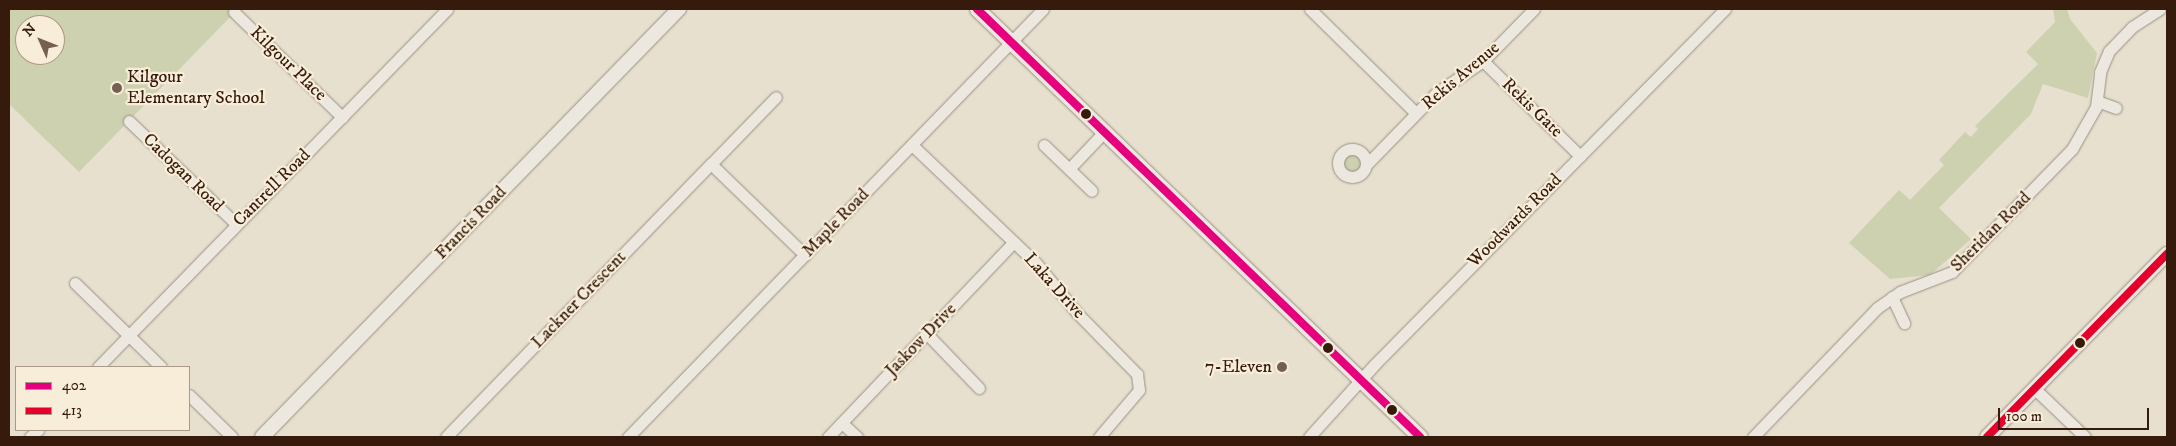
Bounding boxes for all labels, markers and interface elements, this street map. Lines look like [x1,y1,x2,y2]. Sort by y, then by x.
north arrow [15,15,65,65]
text: N [19,20,40,41]
street label: Kilgour Place [245,22,331,106]
street label: Rekis Avenue [1418,37,1504,115]
place label: Kilgour Elementary School [127,67,265,110]
street label: Rekis Gate [1497,74,1567,142]
marker: Kilgour Elementary School [111,82,123,94]
unlabelled marker [1081,109,1091,119]
street label: Cadogan Road [138,129,228,217]
street label: Cantrell Road [229,145,315,231]
street label: Woodwards Road [1464,170,1566,272]
street label: Francis Road [431,182,511,264]
street label: Maple Road [798,184,874,262]
street label: Sheridan Road [1946,187,2036,277]
street label: Lackner Crescent [527,247,631,353]
street label: Laka Drive [1019,249,1089,323]
street label: Jaskow Drive [881,299,961,381]
unlabelled marker [2075,338,2085,348]
unlabelled marker [1323,343,1333,353]
place label: 7-Eleven [1205,356,1272,378]
marker: 7-Eleven [1276,361,1288,373]
legend [15,366,190,431]
text: 402 [62,376,86,395]
scale bar [2001,398,2152,430]
text: 413 [62,401,82,420]
unlabelled marker [1387,405,1397,415]
text: 100 m [2006,407,2042,426]

